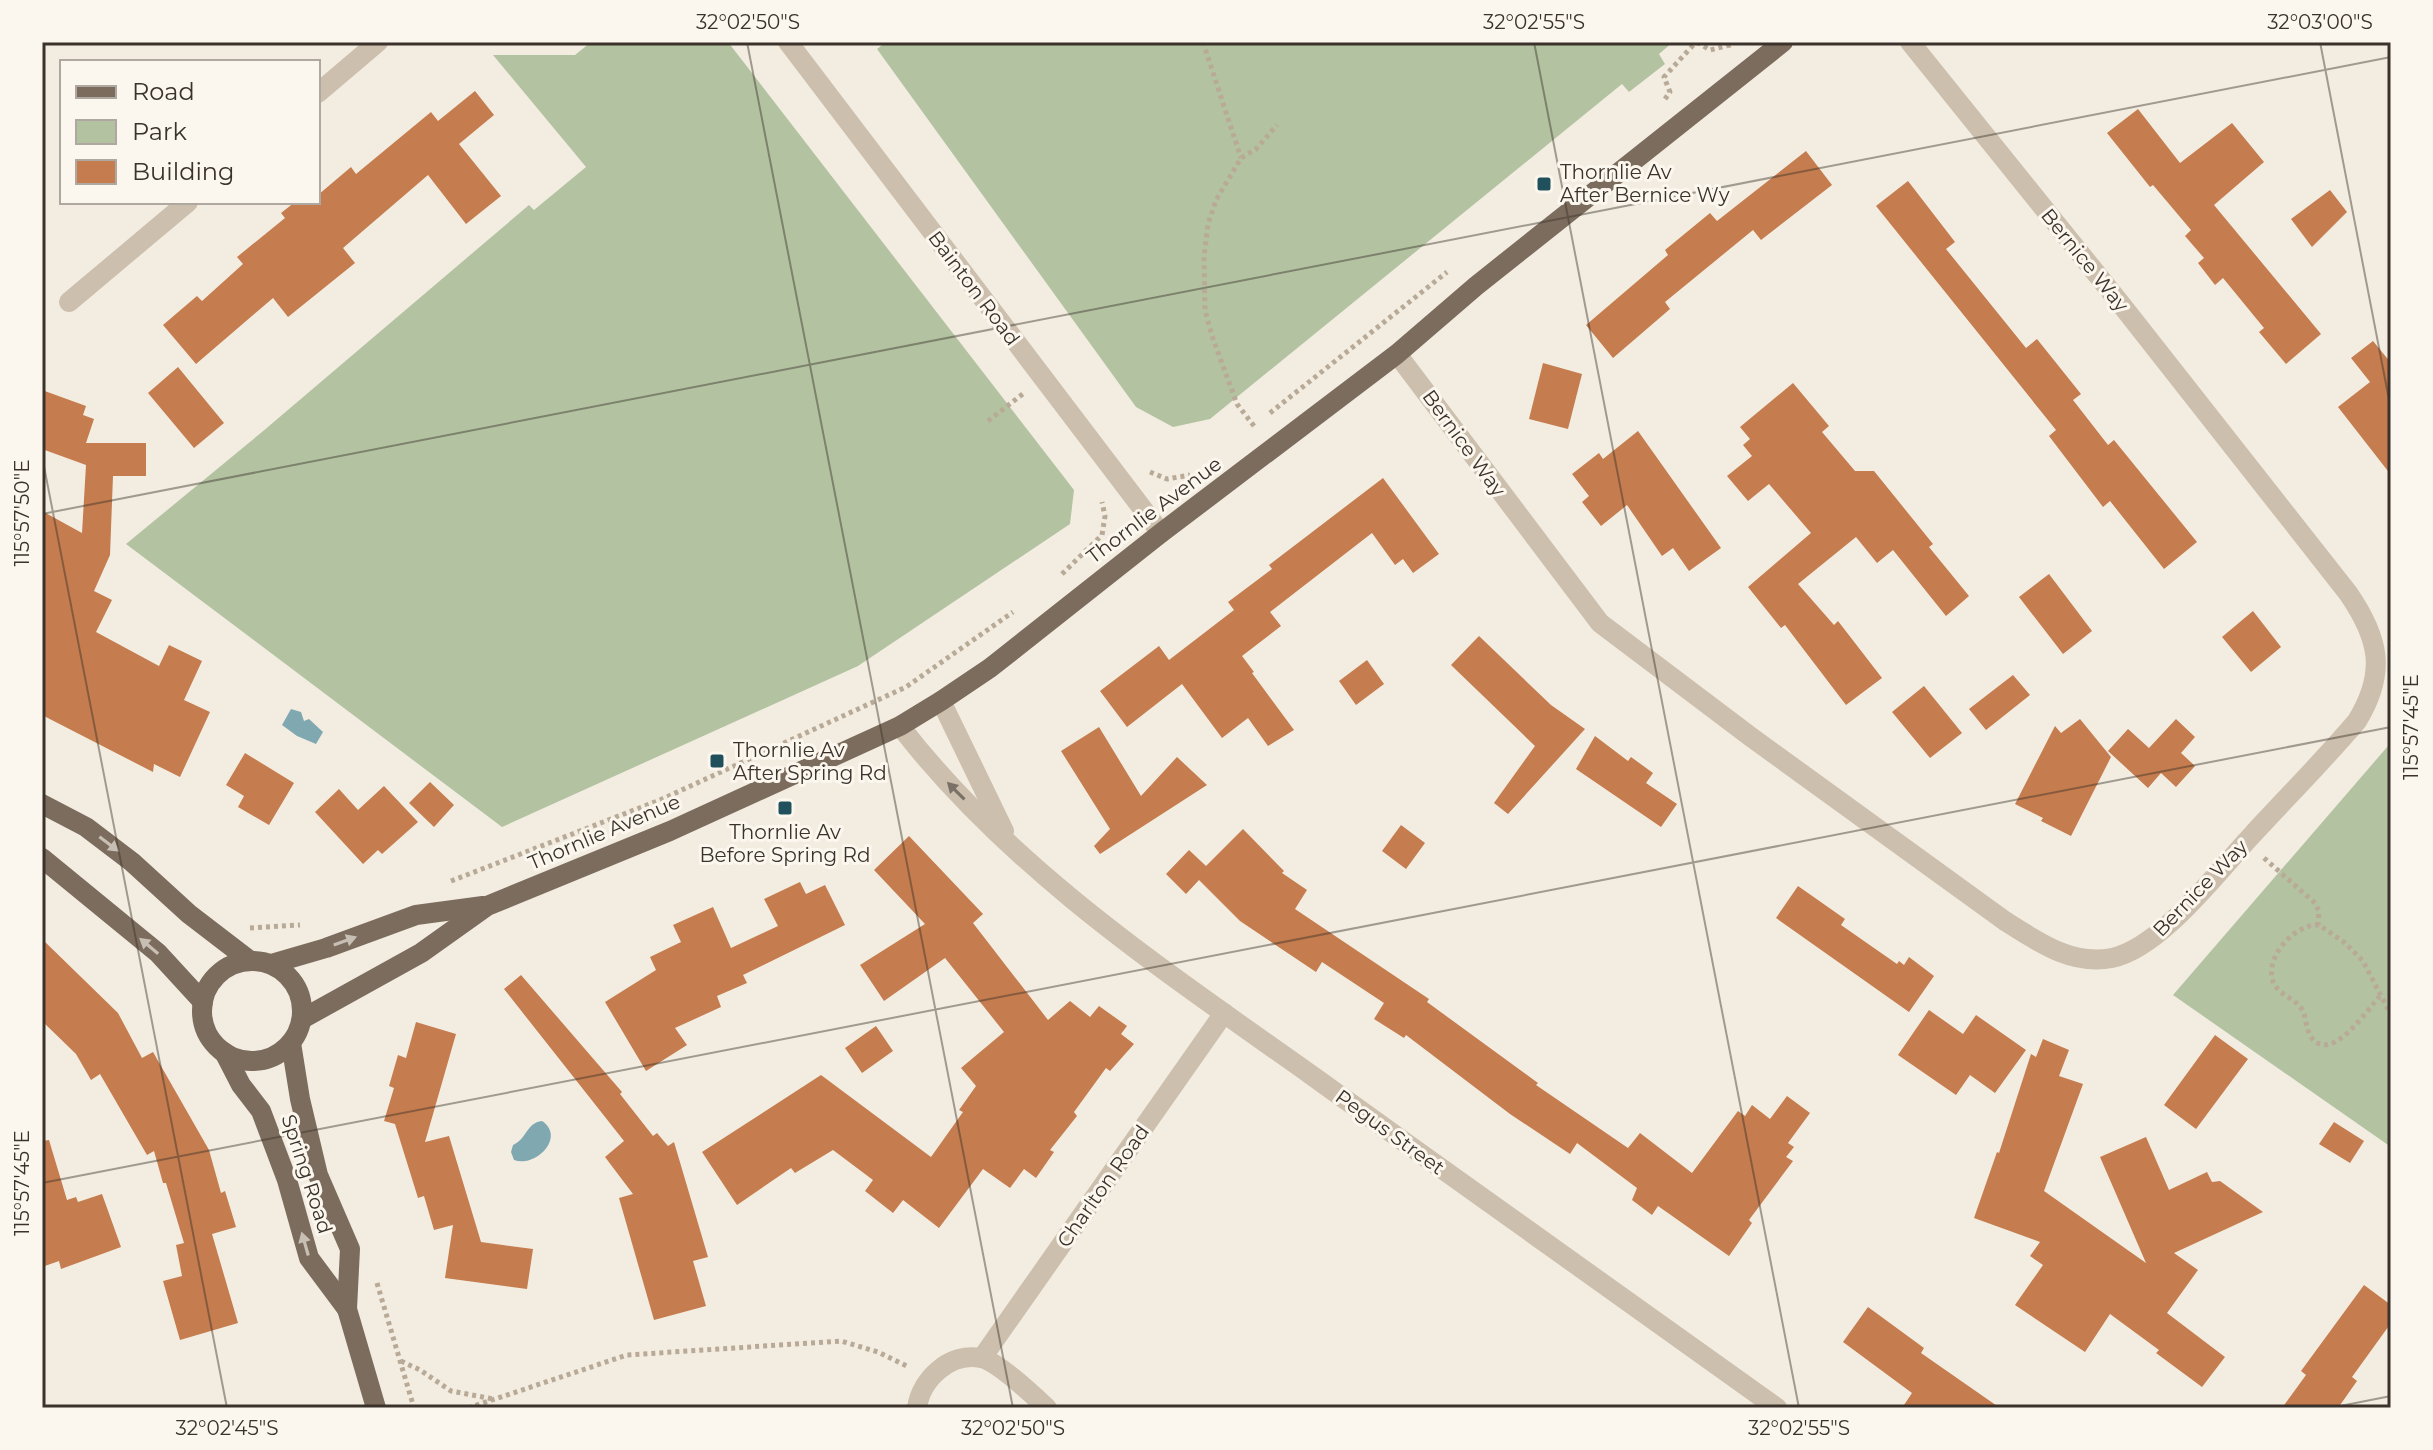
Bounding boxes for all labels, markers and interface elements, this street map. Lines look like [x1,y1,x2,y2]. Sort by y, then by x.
text: 32°02'50"S [696,10,800,34]
text: 32°02'55"S [1483,10,1585,34]
text: 32°03'00"S [2267,10,2373,34]
legend [60,60,320,204]
text: Road [132,77,195,106]
text: Park [132,117,187,146]
text: Building [132,157,235,186]
place label: Thornlie Av After Bernice Wy [1560,160,1730,207]
marker: Thornlie Av After Bernice Wy [1535,175,1553,193]
street label: Bernice Way [2036,204,2134,317]
street label: Bainton Road [923,226,1025,350]
street label: Bernice Way [1417,385,1511,501]
street label: Thornlie Avenue [1082,452,1226,568]
text: 115°57'50"E [10,459,34,567]
text: 115°57'45"E [2399,674,2423,780]
place label: Thornlie Av After Spring Rd [733,738,887,785]
marker: Thornlie Av After Spring Rd [708,752,726,770]
one-way arrow [947,782,966,800]
street label: Thornlie Avenue [525,789,683,875]
marker: Thornlie Av Before Spring Rd [776,799,794,817]
place label: Thornlie Av Before Spring Rd [700,820,870,867]
street label: Bernice Way [2148,834,2252,942]
one-way arrow [98,836,119,852]
one-way arrow [333,934,357,947]
one-way arrow [139,938,159,955]
street label: Pegus Street [1331,1084,1449,1180]
street label: Spring Road [276,1111,338,1237]
street label: Charlton Road [1052,1120,1154,1252]
text: 115°57'45"E [10,1130,34,1236]
one-way arrow [298,1232,311,1256]
text: 32°02'45"S [175,1416,279,1440]
text: 32°02'50"S [961,1416,1065,1440]
text: 32°02'55"S [1748,1416,1850,1440]

